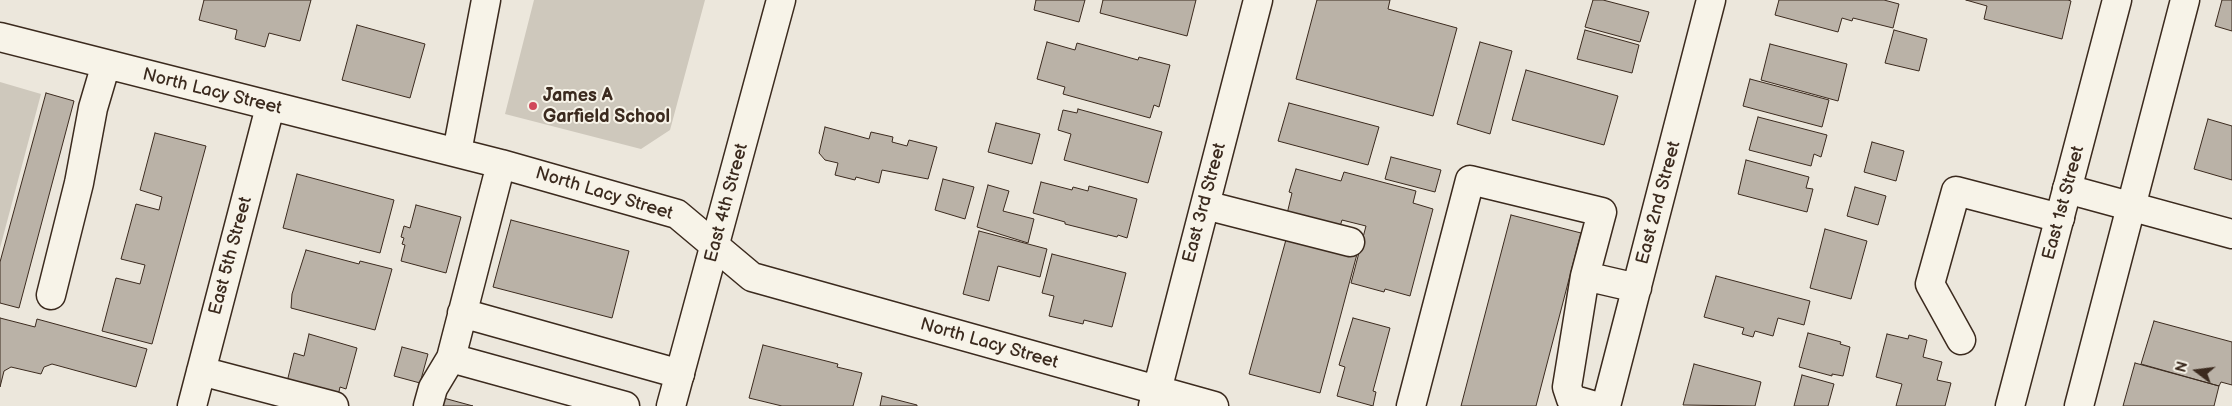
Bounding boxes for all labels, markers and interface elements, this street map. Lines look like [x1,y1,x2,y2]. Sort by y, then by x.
street label: North Lacy Street [140,64,284,120]
place label: James A Garfield School [543,85,670,128]
marker: James A Garfield School [527,100,539,112]
street label: East 2nd Street [1632,139,1686,267]
street label: East 4th Street [701,141,753,265]
street label: East 3rd Street [1179,141,1231,265]
street label: East 1st Street [2038,144,2090,262]
street label: North Lacy Street [533,163,675,225]
street label: East 5th Street [205,195,257,317]
street label: North Lacy Street [917,314,1061,374]
north arrow [2172,346,2222,396]
text: N [2172,360,2192,374]

